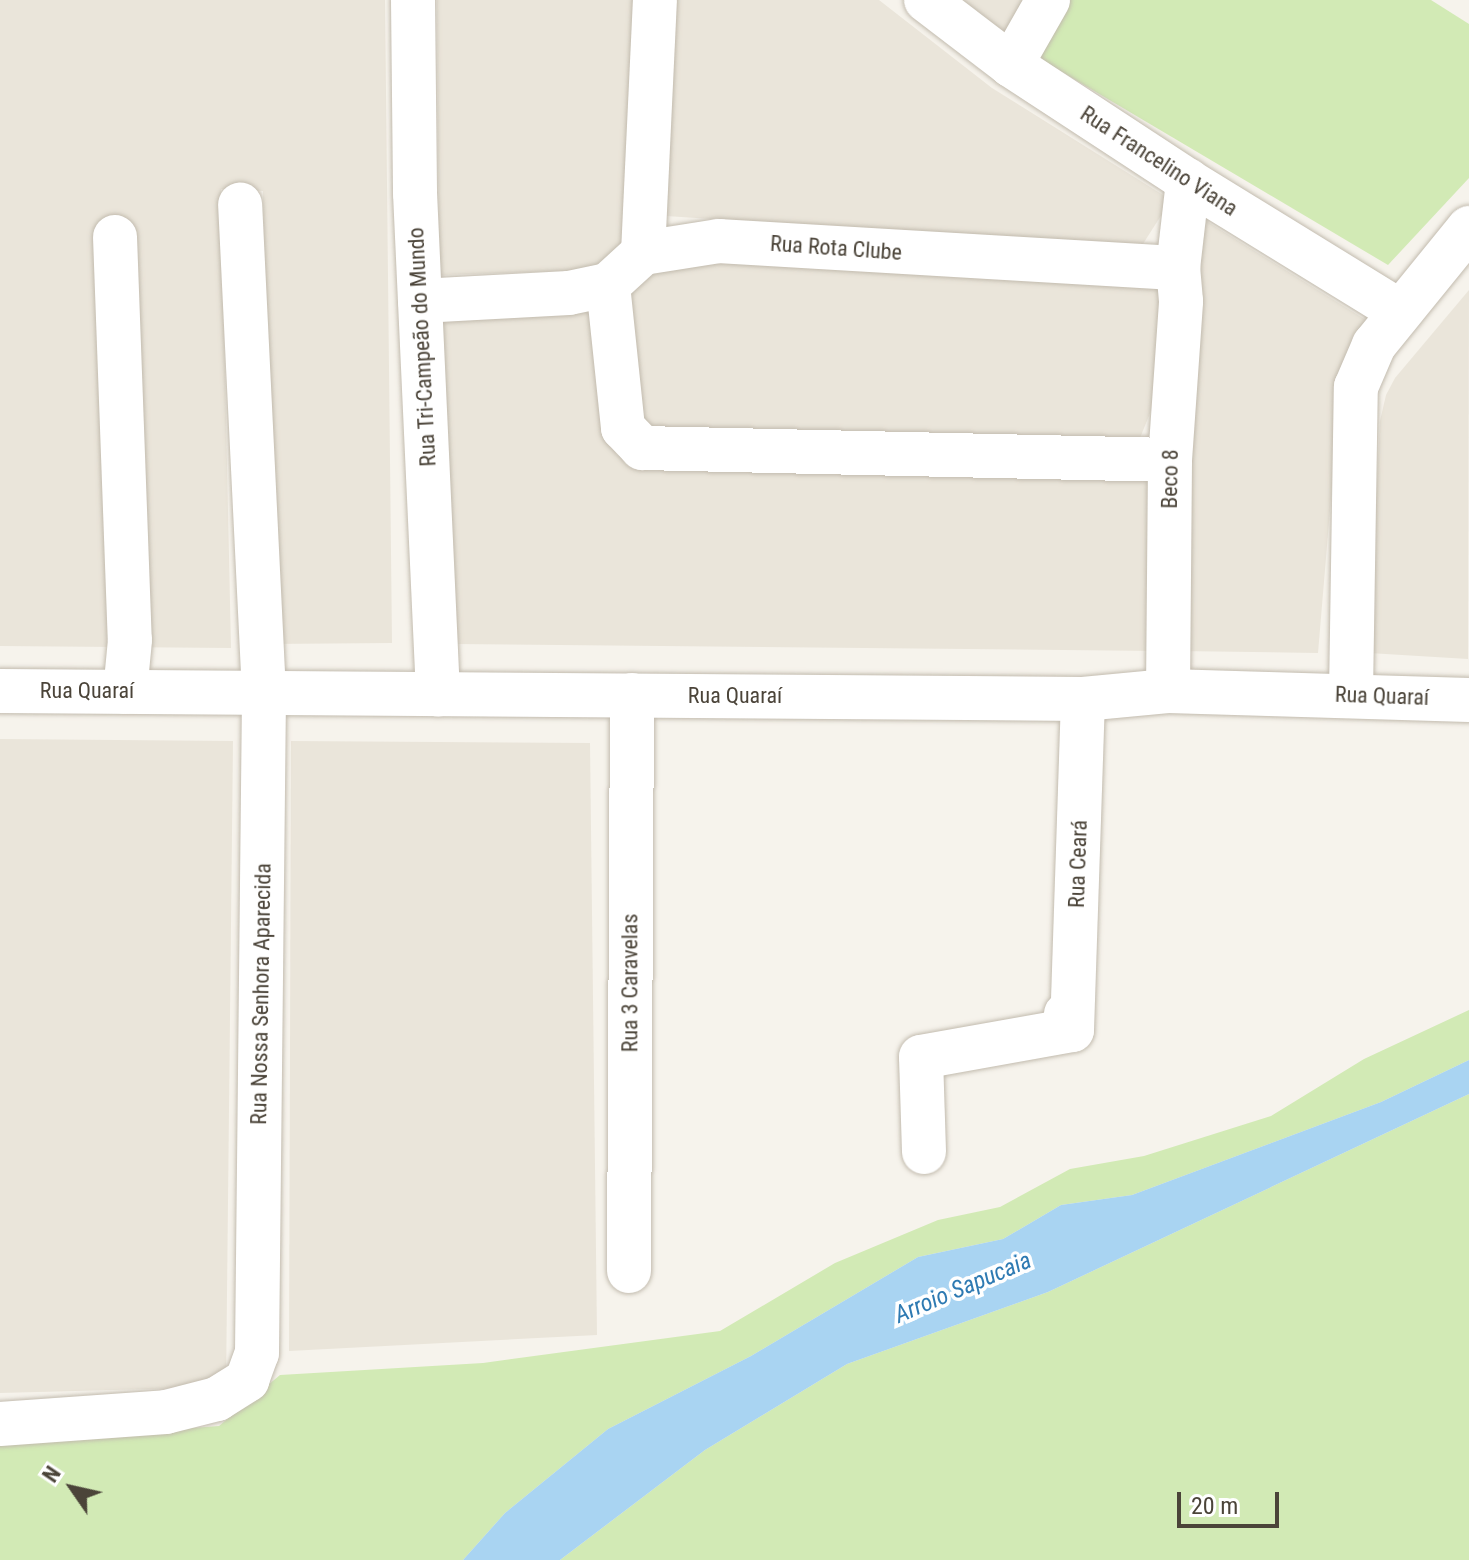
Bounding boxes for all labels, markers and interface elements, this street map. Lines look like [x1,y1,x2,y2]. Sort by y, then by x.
street label: Rua Francelino Viana [1075,100,1243,222]
street label: Rua Tri-Campeão do Mundo [403,226,441,468]
street label: Rua Rota Clube [769,230,903,266]
street label: Beco 8 [1156,449,1184,509]
street label: Rua Quaraí [40,678,134,704]
street label: Rua Quaraí [1334,681,1430,711]
street label: Rua Quaraí [688,683,782,709]
street label: Rua Ceará [1063,820,1093,908]
street label: Rua Nossa Senhora Aparecida [246,863,276,1125]
street label: Rua 3 Caravelas [617,914,643,1052]
water label: Arroio Sapucaia [890,1246,1036,1330]
north arrow [32,1448,112,1528]
text: N [38,1462,66,1487]
scale bar [1181,1476,1283,1526]
text: 20 m [1191,1492,1238,1520]

